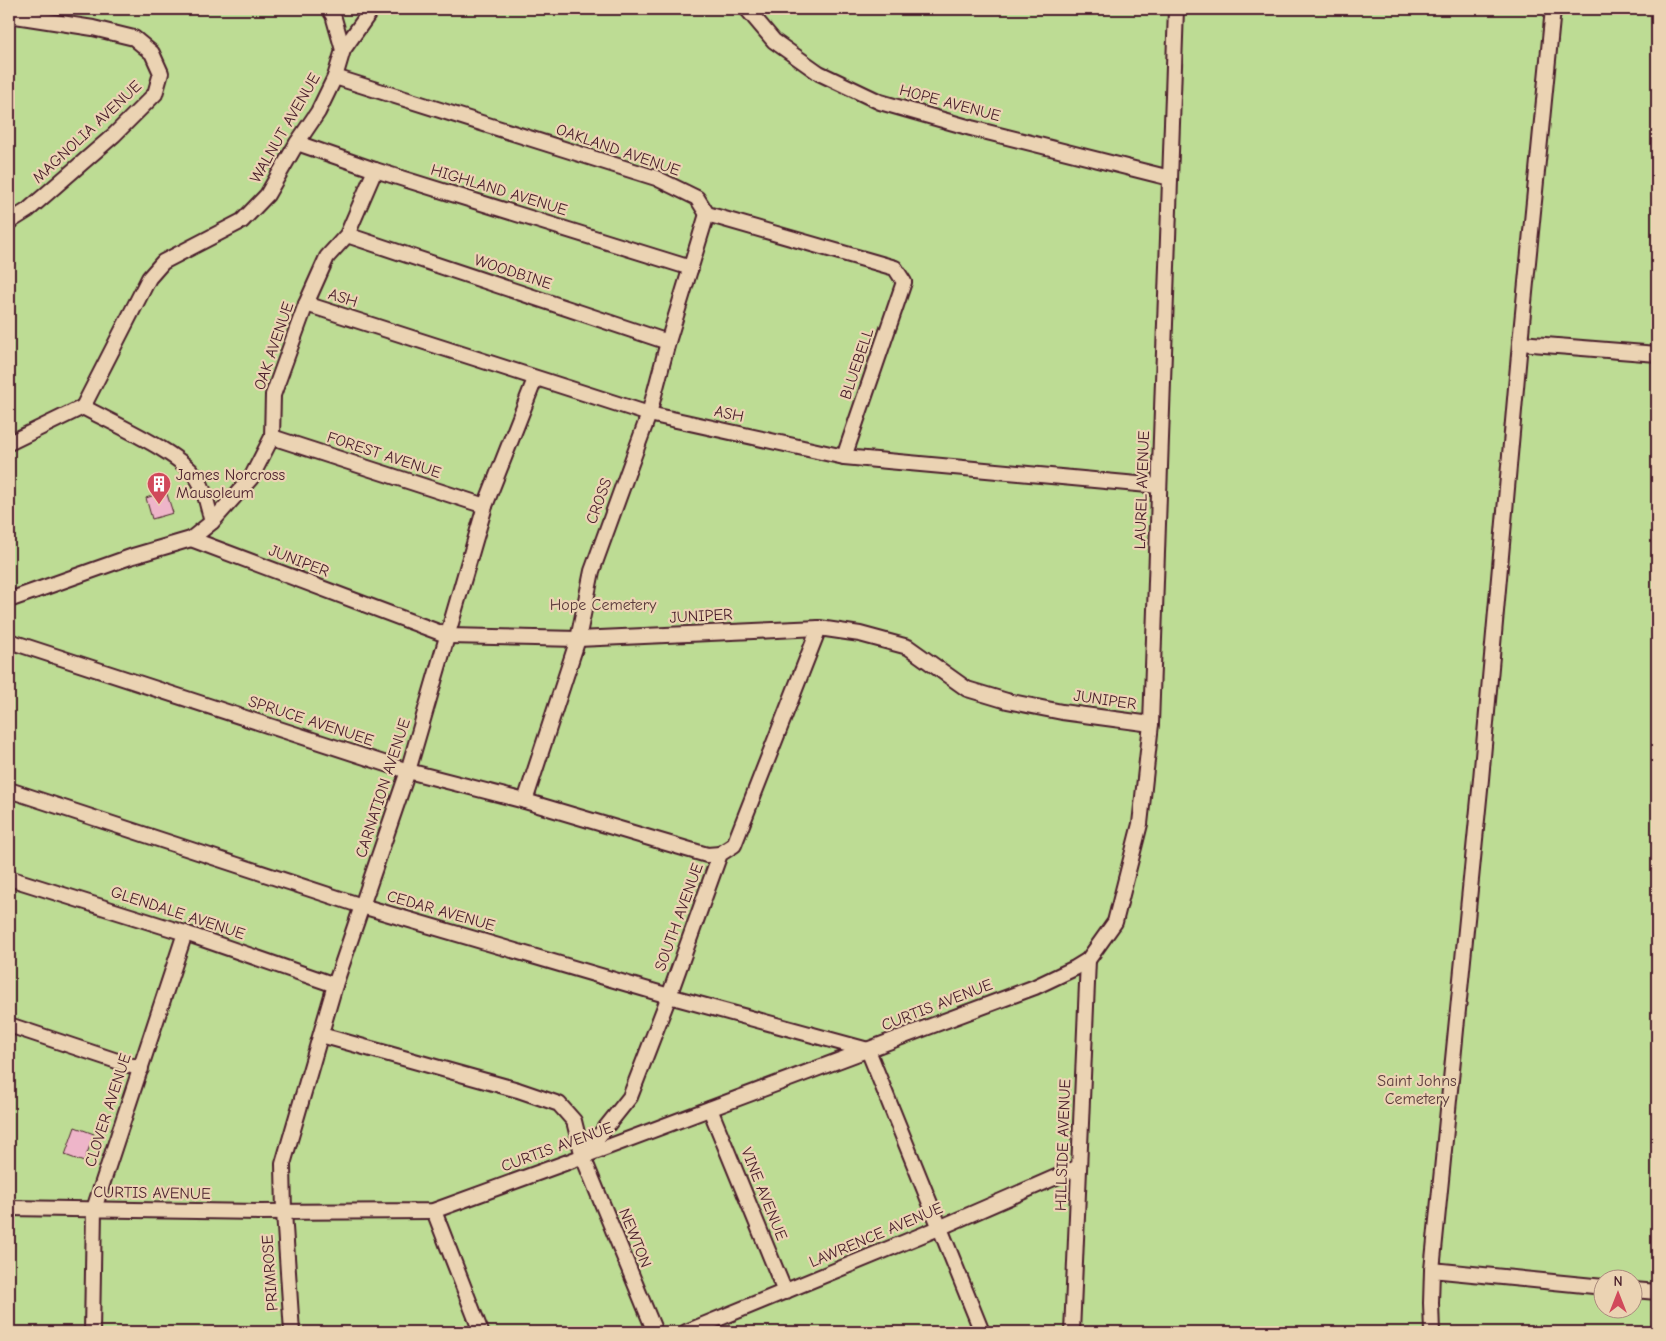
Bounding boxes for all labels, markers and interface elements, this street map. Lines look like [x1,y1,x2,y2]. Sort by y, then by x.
street label: WALNUT AVENUE [246,70,324,186]
street label: MAGNOLIA AVENUE [29,77,145,187]
street label: HOPE AVENUE [898,81,1003,125]
street label: OAKLAND AVENUE [554,120,683,180]
street label: HIGHLAND AVENUE [429,161,570,219]
street label: WOODBINE [472,251,554,293]
street label: ASH [326,285,360,311]
street label: OAK AVENUE [251,299,298,392]
street label: BLUEBELL [836,326,878,402]
street label: ASH [713,402,745,426]
street label: FOREST AVENUE [325,428,444,482]
street label: LAUREL AVENUE [1131,430,1153,550]
place label: James Norcross Mausoleum [176,466,285,502]
building icon: James Norcross Mausoleum [146,471,172,505]
street label: CROSS [582,476,616,526]
street label: JUNIPER [266,541,332,581]
park label: Hope Cemetery [550,596,657,614]
street label: JUNIPER [669,605,734,627]
street label: JUNIPER [1072,687,1138,713]
street label: SPRUCE AVENUEE [246,692,376,750]
street label: CARNATION AVENUE [352,716,414,860]
street label: SOUTH AVENUE [651,860,707,973]
street label: GLENDALE AVENUE [109,883,248,943]
street label: CEDAR AVENUE [385,887,498,935]
street label: CURTIS AVENUE [879,975,995,1034]
street label: CLOVER AVENUE [81,1051,135,1169]
park label: Saint Johns Cemetery [1377,1072,1457,1108]
street label: HILLSIDE AVENUE [1052,1078,1074,1211]
street label: CURTIS AVENUE [499,1118,616,1176]
street label: VINE AVENUE [737,1145,791,1243]
street label: CURTIS AVENUE [93,1183,211,1203]
street label: LAWRENCE AVENUE [807,1199,946,1271]
street label: NEWTON [615,1206,655,1270]
street label: PRIMROSE [258,1234,282,1312]
north arrow [1594,1268,1644,1318]
text: N [1613,1273,1623,1290]

